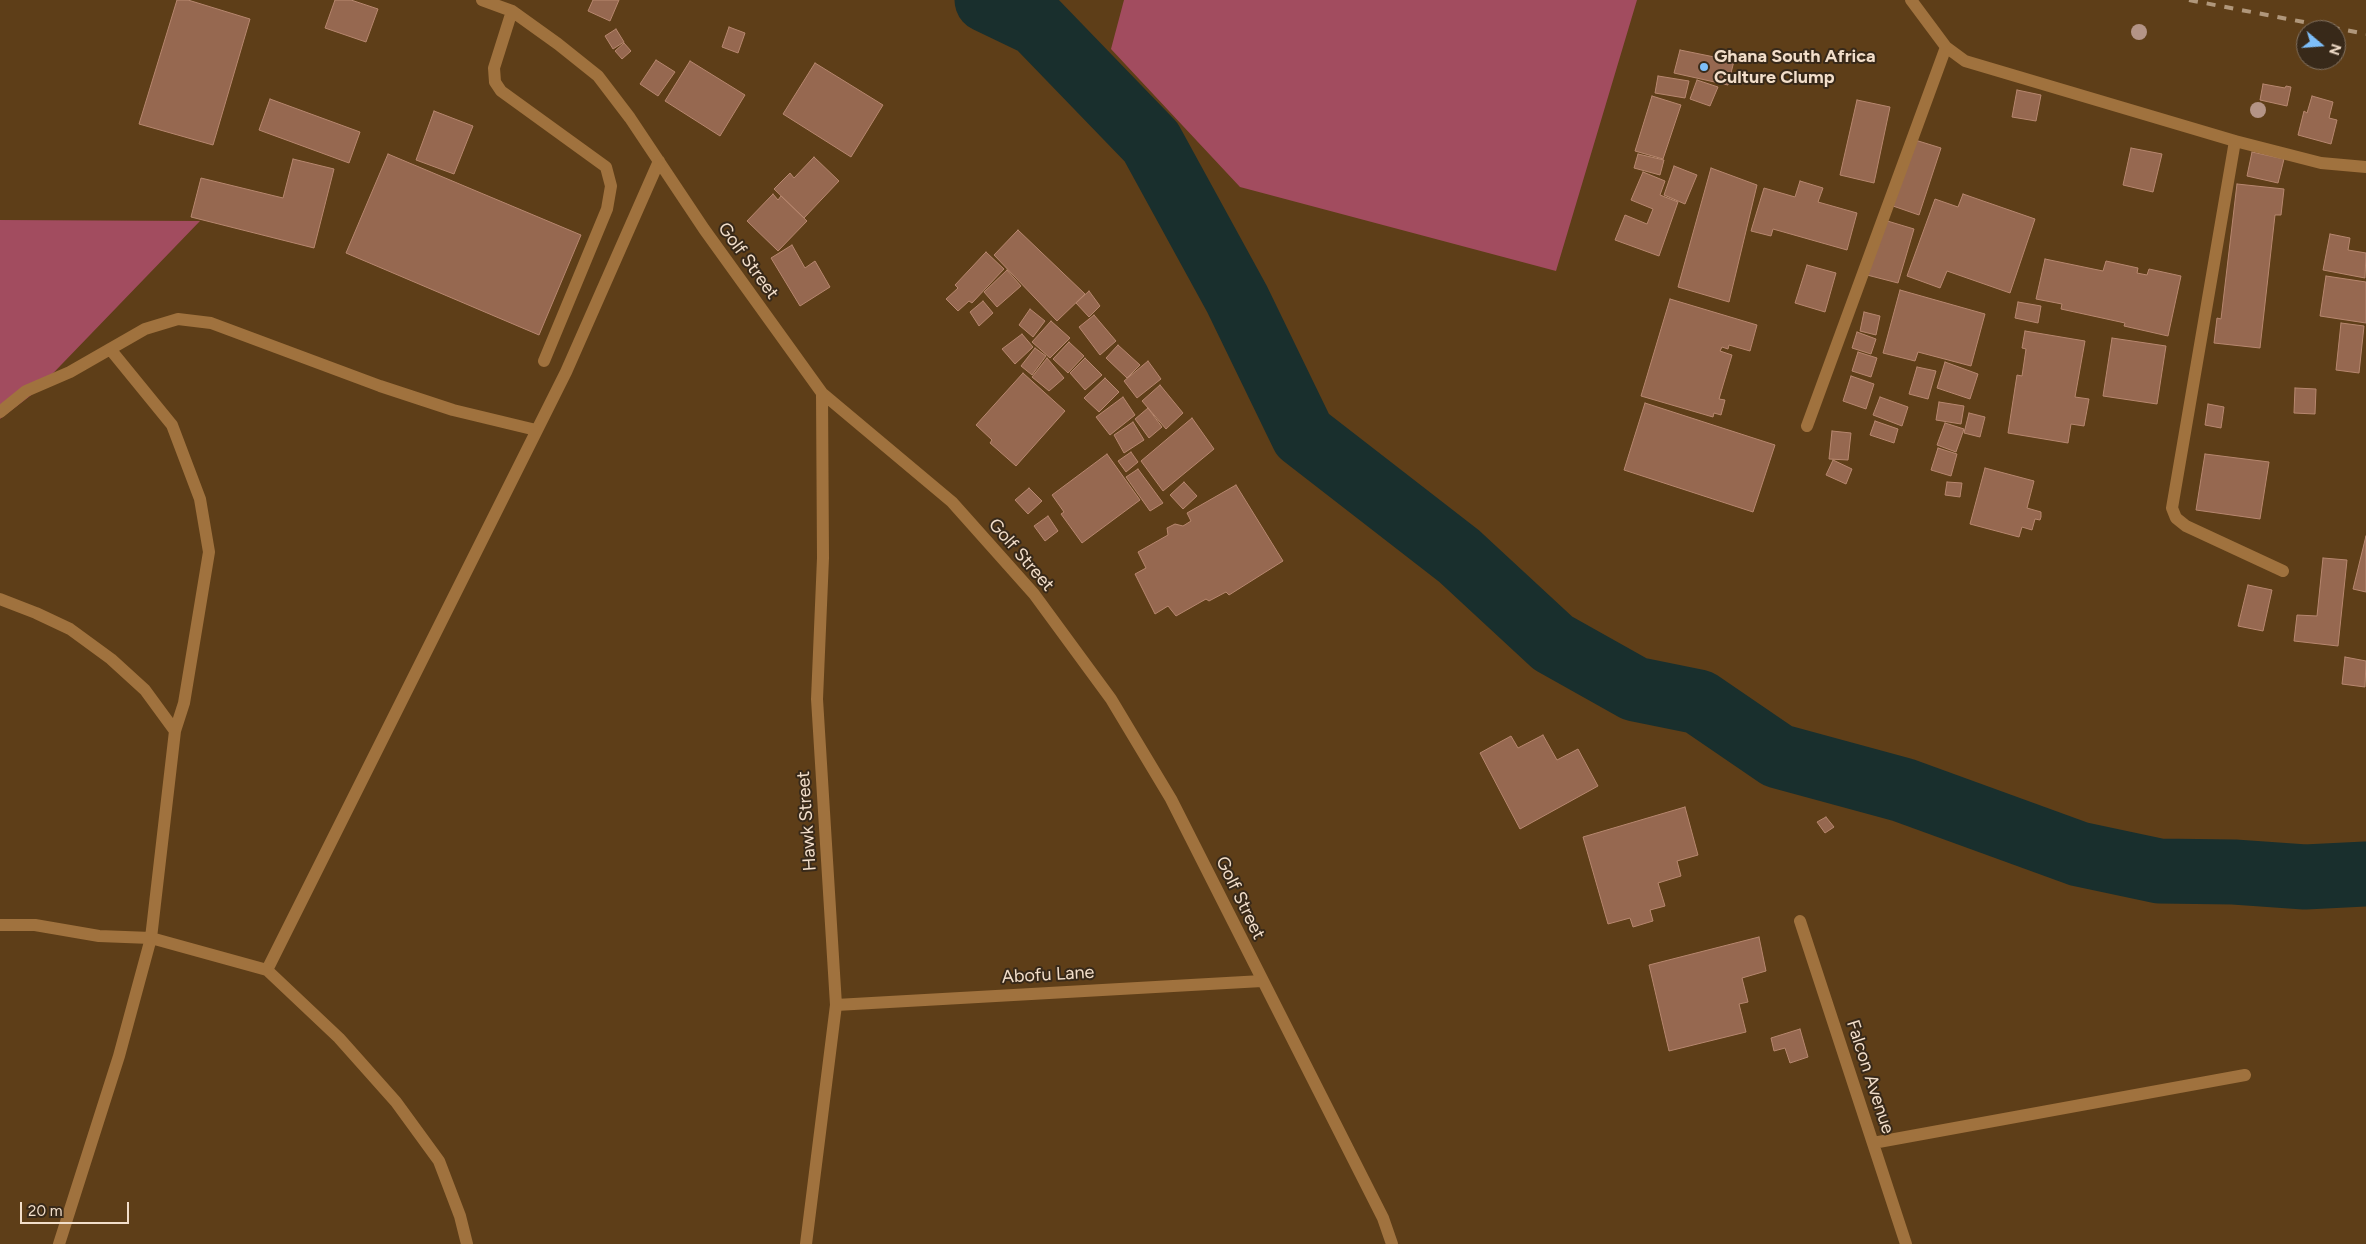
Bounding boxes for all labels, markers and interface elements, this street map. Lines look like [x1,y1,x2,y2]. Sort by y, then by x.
north arrow [2296,20,2346,70]
text: N [2325,42,2345,57]
place label: Ghana South Africa Culture Clump [1714,46,1876,88]
marker: Ghana South Africa Culture Clump [1698,61,1710,73]
street label: Golf Street [713,218,783,304]
street label: Golf Street [983,514,1059,596]
street label: Hawk Street [793,770,821,872]
street label: Golf Street [1211,853,1269,943]
street label: Abofu Lane [1001,962,1095,988]
street label: Falcon Avenue [1841,1017,1899,1137]
scale bar [22,1192,131,1224]
text: 20 m [28,1202,62,1220]

